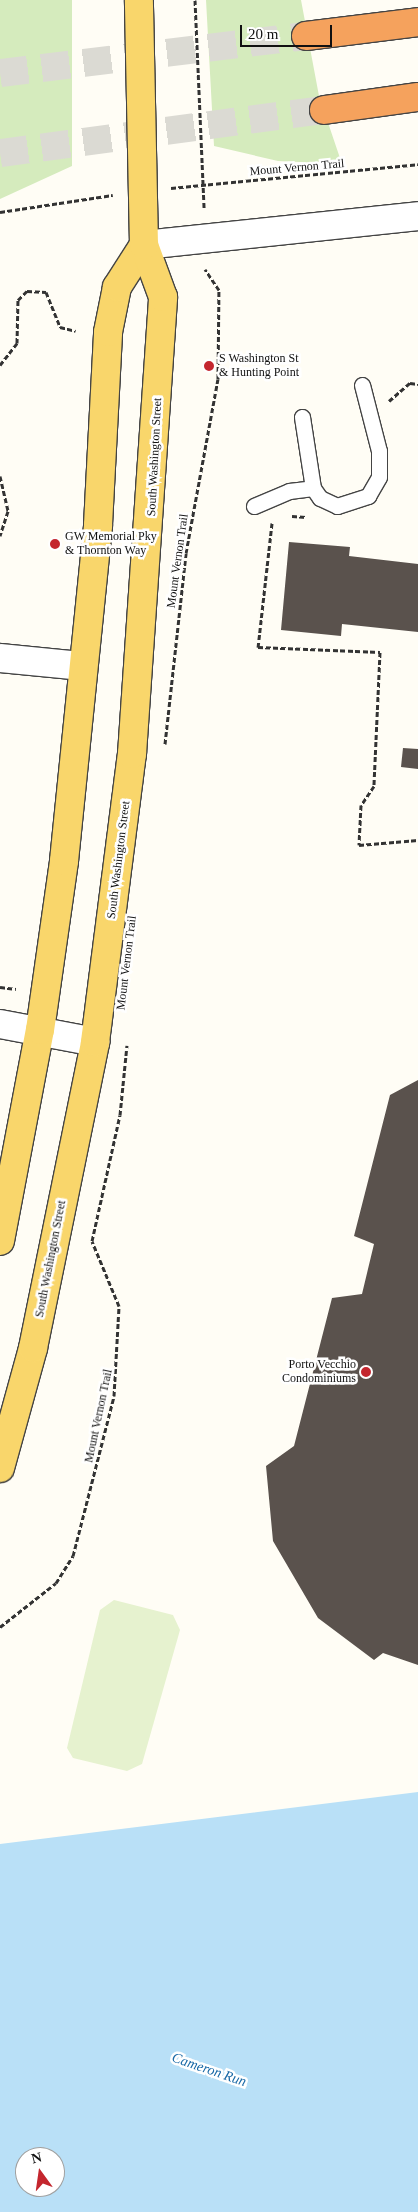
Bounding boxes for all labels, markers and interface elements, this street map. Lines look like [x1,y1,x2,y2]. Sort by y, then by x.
scale bar [243,15,336,47]
text: 20 m [248,26,278,42]
street label: Mount Vernon Trail [249,157,345,179]
place label: S Washington St & Hunting Point [219,352,299,380]
marker: S Washington St & Hunting Point [203,360,215,372]
street label: South Washington Street [145,397,165,517]
street label: Mount Vernon Trail [164,513,192,609]
place label: GW Memorial Pky & Thornton Way [65,530,157,558]
marker: GW Memorial Pky & Thornton Way [49,538,61,550]
street label: South Washington Street [105,800,133,920]
street label: Mount Vernon Trail [114,915,140,1011]
street label: South Washington Street [33,1199,69,1319]
place label: Porto Vecchio Condominiums [282,1358,356,1386]
marker: Porto Vecchio Condominiums [360,1366,372,1378]
street label: Mount Vernon Trail [82,1368,116,1464]
water label: Cameron Run [170,2049,248,2091]
north arrow [15,2147,65,2197]
text: N [30,2149,43,2166]

